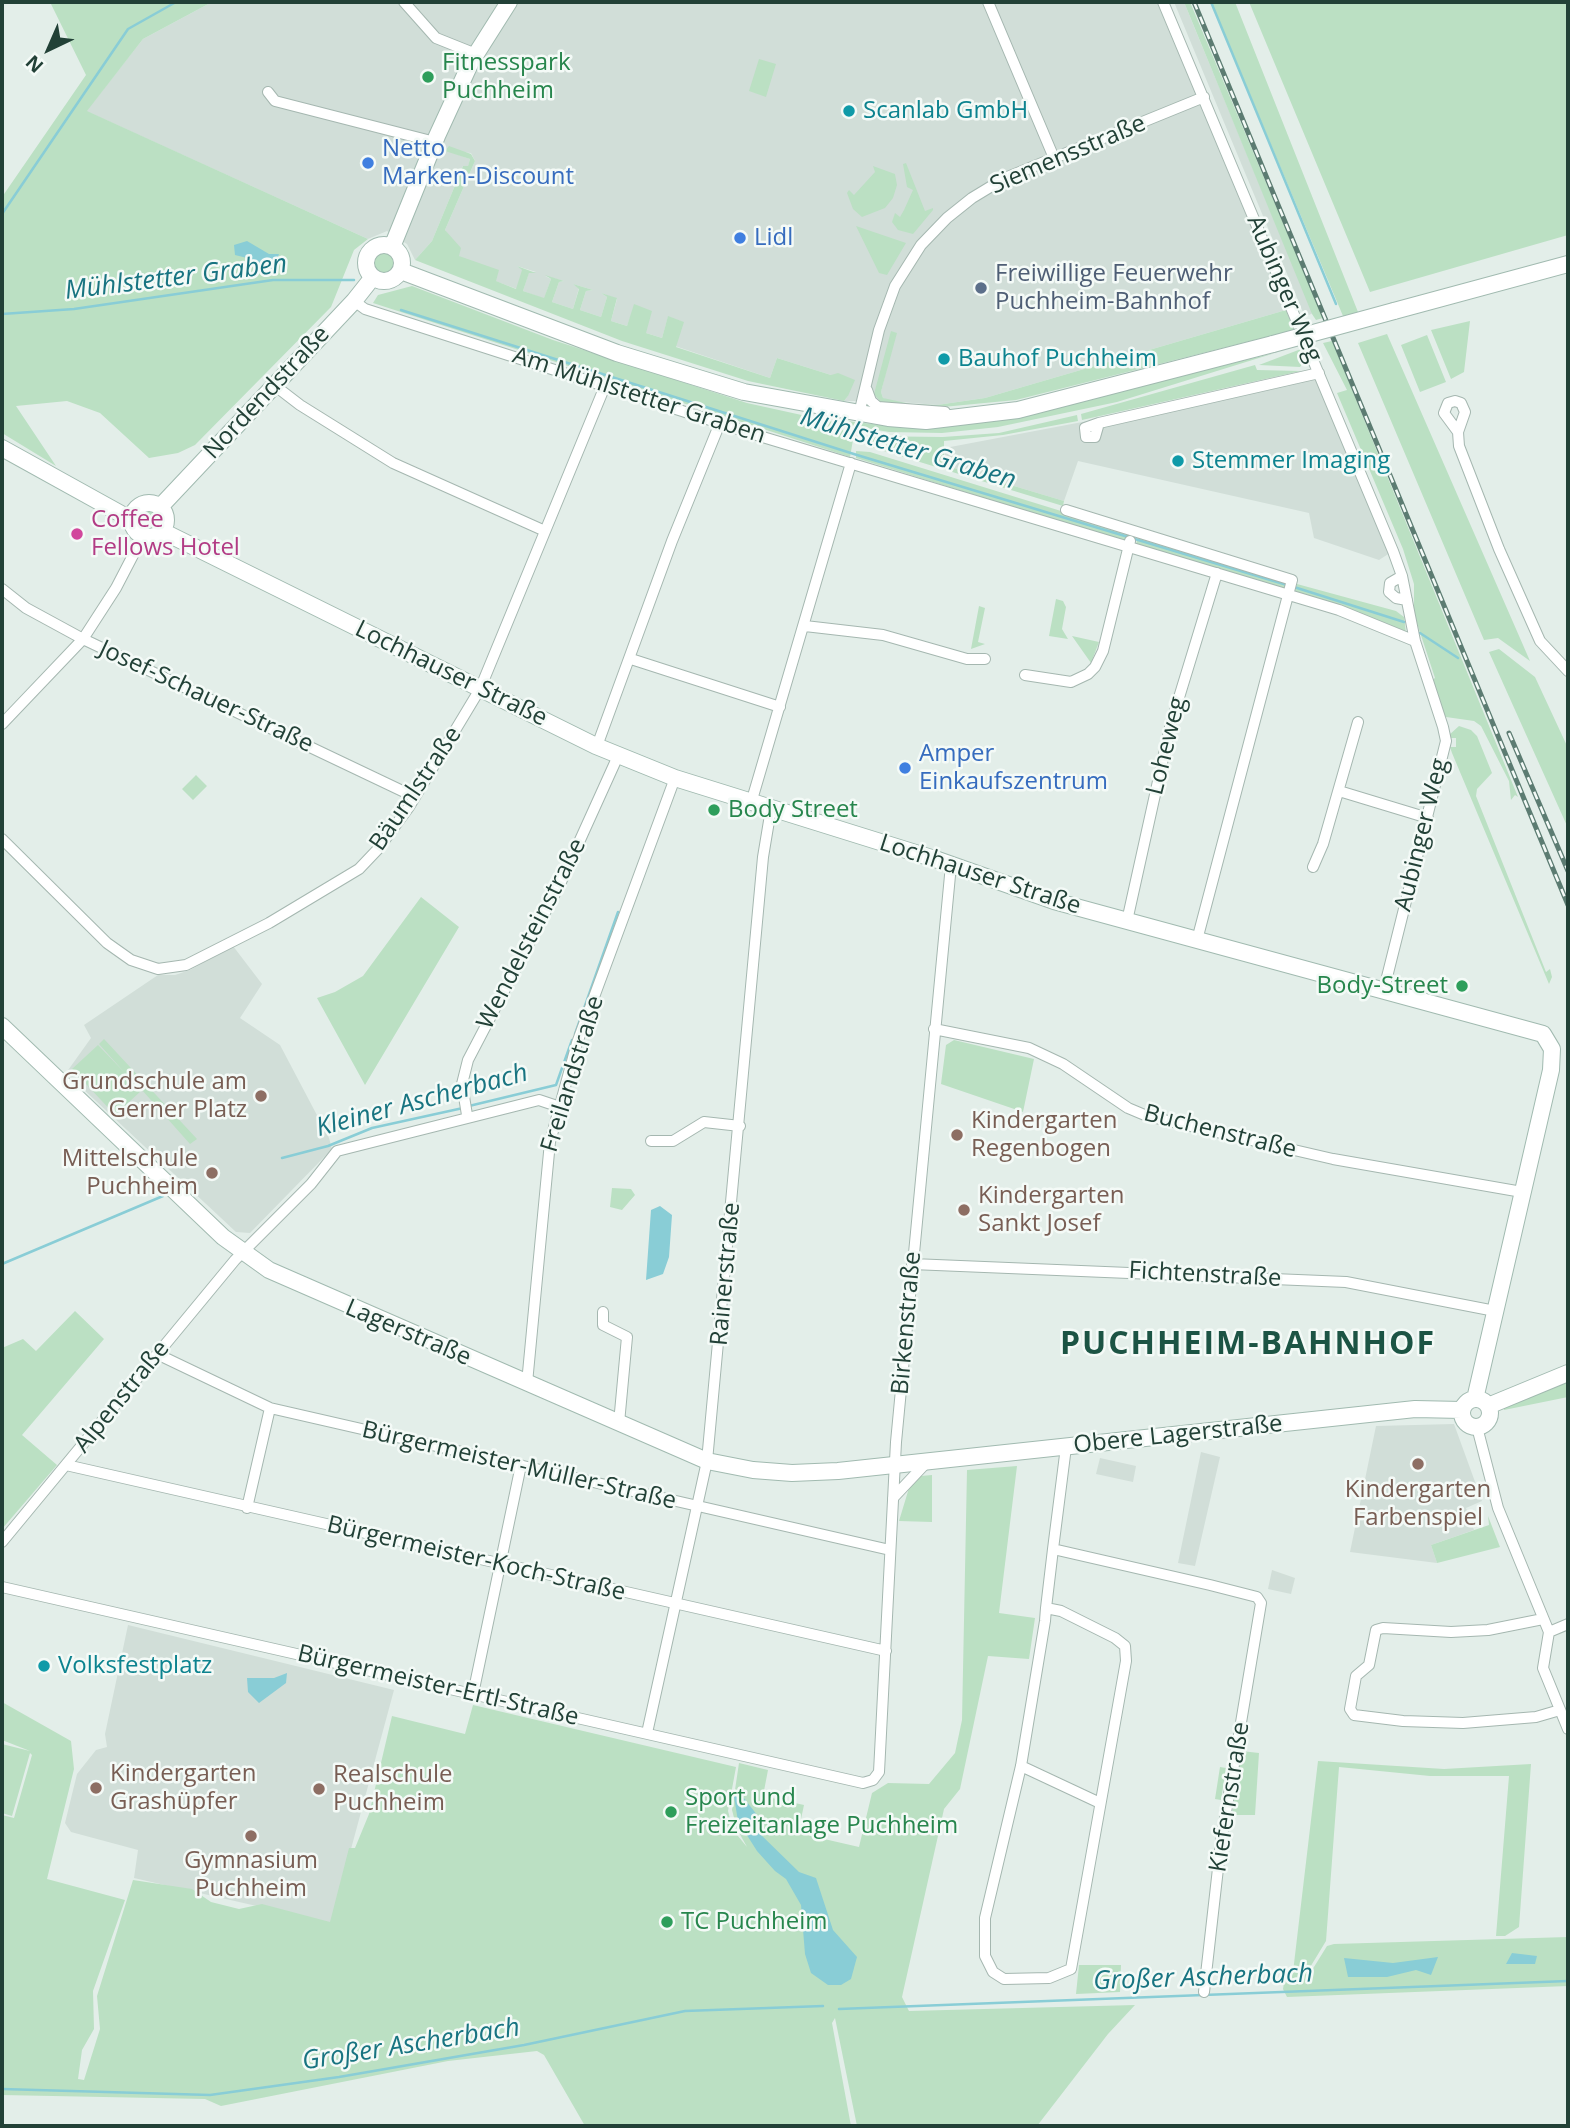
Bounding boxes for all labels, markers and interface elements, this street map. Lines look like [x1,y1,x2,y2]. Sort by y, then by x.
north arrow [14,14,84,84]
text: N [20,49,49,79]
place label: Fitnesspark Puchheim [442,49,571,105]
marker: Fitnesspark Puchheim [420,69,436,85]
place label: Scanlab GmbH [863,97,1028,125]
marker: Scanlab GmbH [841,103,857,119]
street label: Siemensstraße [986,109,1150,201]
place label: Netto Marken-Discount [382,135,574,191]
marker: Netto Marken-Discount [360,155,376,171]
street label: Aubinger Weg [1240,211,1328,367]
place label: Lidl [754,224,793,252]
marker: Lidl [732,230,748,246]
water label: Mühlstetter Graben [63,249,289,307]
place label: Freiwillige Feuerwehr Puchheim-Bahnhof [995,260,1233,316]
marker: Freiwillige Feuerwehr Puchheim-Bahnhof [973,280,989,296]
street label: Nordendstraße [198,320,336,466]
street label: Am Mühlstetter Graben [509,341,769,451]
place label: Bauhof Puchheim [958,345,1157,373]
marker: Bauhof Puchheim [936,351,952,367]
water label: Mühlstetter Graben [796,401,1020,497]
place label: Stemmer Imaging [1192,447,1390,475]
marker: Stemmer Imaging [1170,453,1186,469]
place label: Coffee Fellows Hotel [91,506,240,562]
marker: Coffee Fellows Hotel [69,526,85,542]
street label: Lochhauser Straße [350,615,552,733]
street label: Josef-Schauer-Straße [94,635,318,759]
street label: Loheweg [1141,694,1193,798]
street label: Bäumlstraße [364,722,468,856]
place label: Amper Einkaufszentrum [919,740,1108,796]
street label: Aubinger Weg [1389,756,1455,914]
marker: Amper Einkaufszentrum [897,760,913,776]
place label: Body Street [728,796,858,824]
marker: Body Street [706,802,722,818]
street label: Lochhauser Straße [876,829,1084,921]
street label: Wendelsteinstraße [471,834,593,1034]
place label: Body-Street [1317,972,1448,1000]
marker: Body-Street [1454,978,1470,994]
street label: Freilandstraße [536,992,610,1156]
water label: Kleiner Ascherbach [313,1058,531,1144]
place label: Grundschule am Gerner Platz [62,1068,247,1124]
marker: Grundschule am Gerner Platz [253,1088,269,1104]
street label: Buchenstraße [1141,1099,1299,1165]
place label: Kindergarten Regenbogen [971,1107,1117,1163]
marker: Kindergarten Regenbogen [949,1127,965,1143]
place label: Mittelschule Puchheim [62,1145,198,1201]
marker: Mittelschule Puchheim [204,1165,220,1181]
place label: Kindergarten Sankt Josef [978,1182,1124,1238]
street label: Rainerstraße [705,1201,747,1347]
marker: Kindergarten Sankt Josef [956,1202,972,1218]
street label: Birkenstraße [886,1250,928,1396]
street label: Fichtenstraße [1128,1257,1282,1293]
street label: Lagerstraße [341,1294,475,1372]
district label: PUCHHEIM-BAHNHOF [1062,1326,1434,1364]
street label: Alpenstraße [68,1335,176,1459]
street label: Obere Lagerstraße [1072,1410,1284,1460]
street label: Bürgermeister-Müller-Straße [359,1416,679,1516]
marker: Kindergarten Farbenspiel [1410,1456,1426,1472]
place label: Kindergarten Farbenspiel [1345,1476,1491,1532]
street label: Bürgermeister-Koch-Straße [324,1511,628,1607]
street label: Bürgermeister-Ertl-Straße [295,1640,581,1732]
place label: Volksfestplatz [58,1652,212,1680]
marker: Volksfestplatz [36,1658,52,1674]
street label: Kiefernstraße [1204,1720,1256,1874]
place label: Kindergarten Grashüpfer [110,1760,256,1816]
place label: Realschule Puchheim [333,1761,453,1817]
marker: Kindergarten Grashüpfer [88,1780,104,1796]
marker: Realschule Puchheim [311,1781,327,1797]
place label: Sport und Freizeitanlage Puchheim [685,1784,958,1840]
marker: Sport und Freizeitanlage Puchheim [663,1804,679,1820]
marker: Gymnasium Puchheim [243,1828,259,1844]
place label: Gymnasium Puchheim [184,1847,318,1903]
place label: TC Puchheim [681,1908,827,1936]
marker: TC Puchheim [659,1914,675,1930]
water label: Großer Ascherbach [1093,1959,1313,1997]
water label: Großer Ascherbach [300,2012,522,2078]

